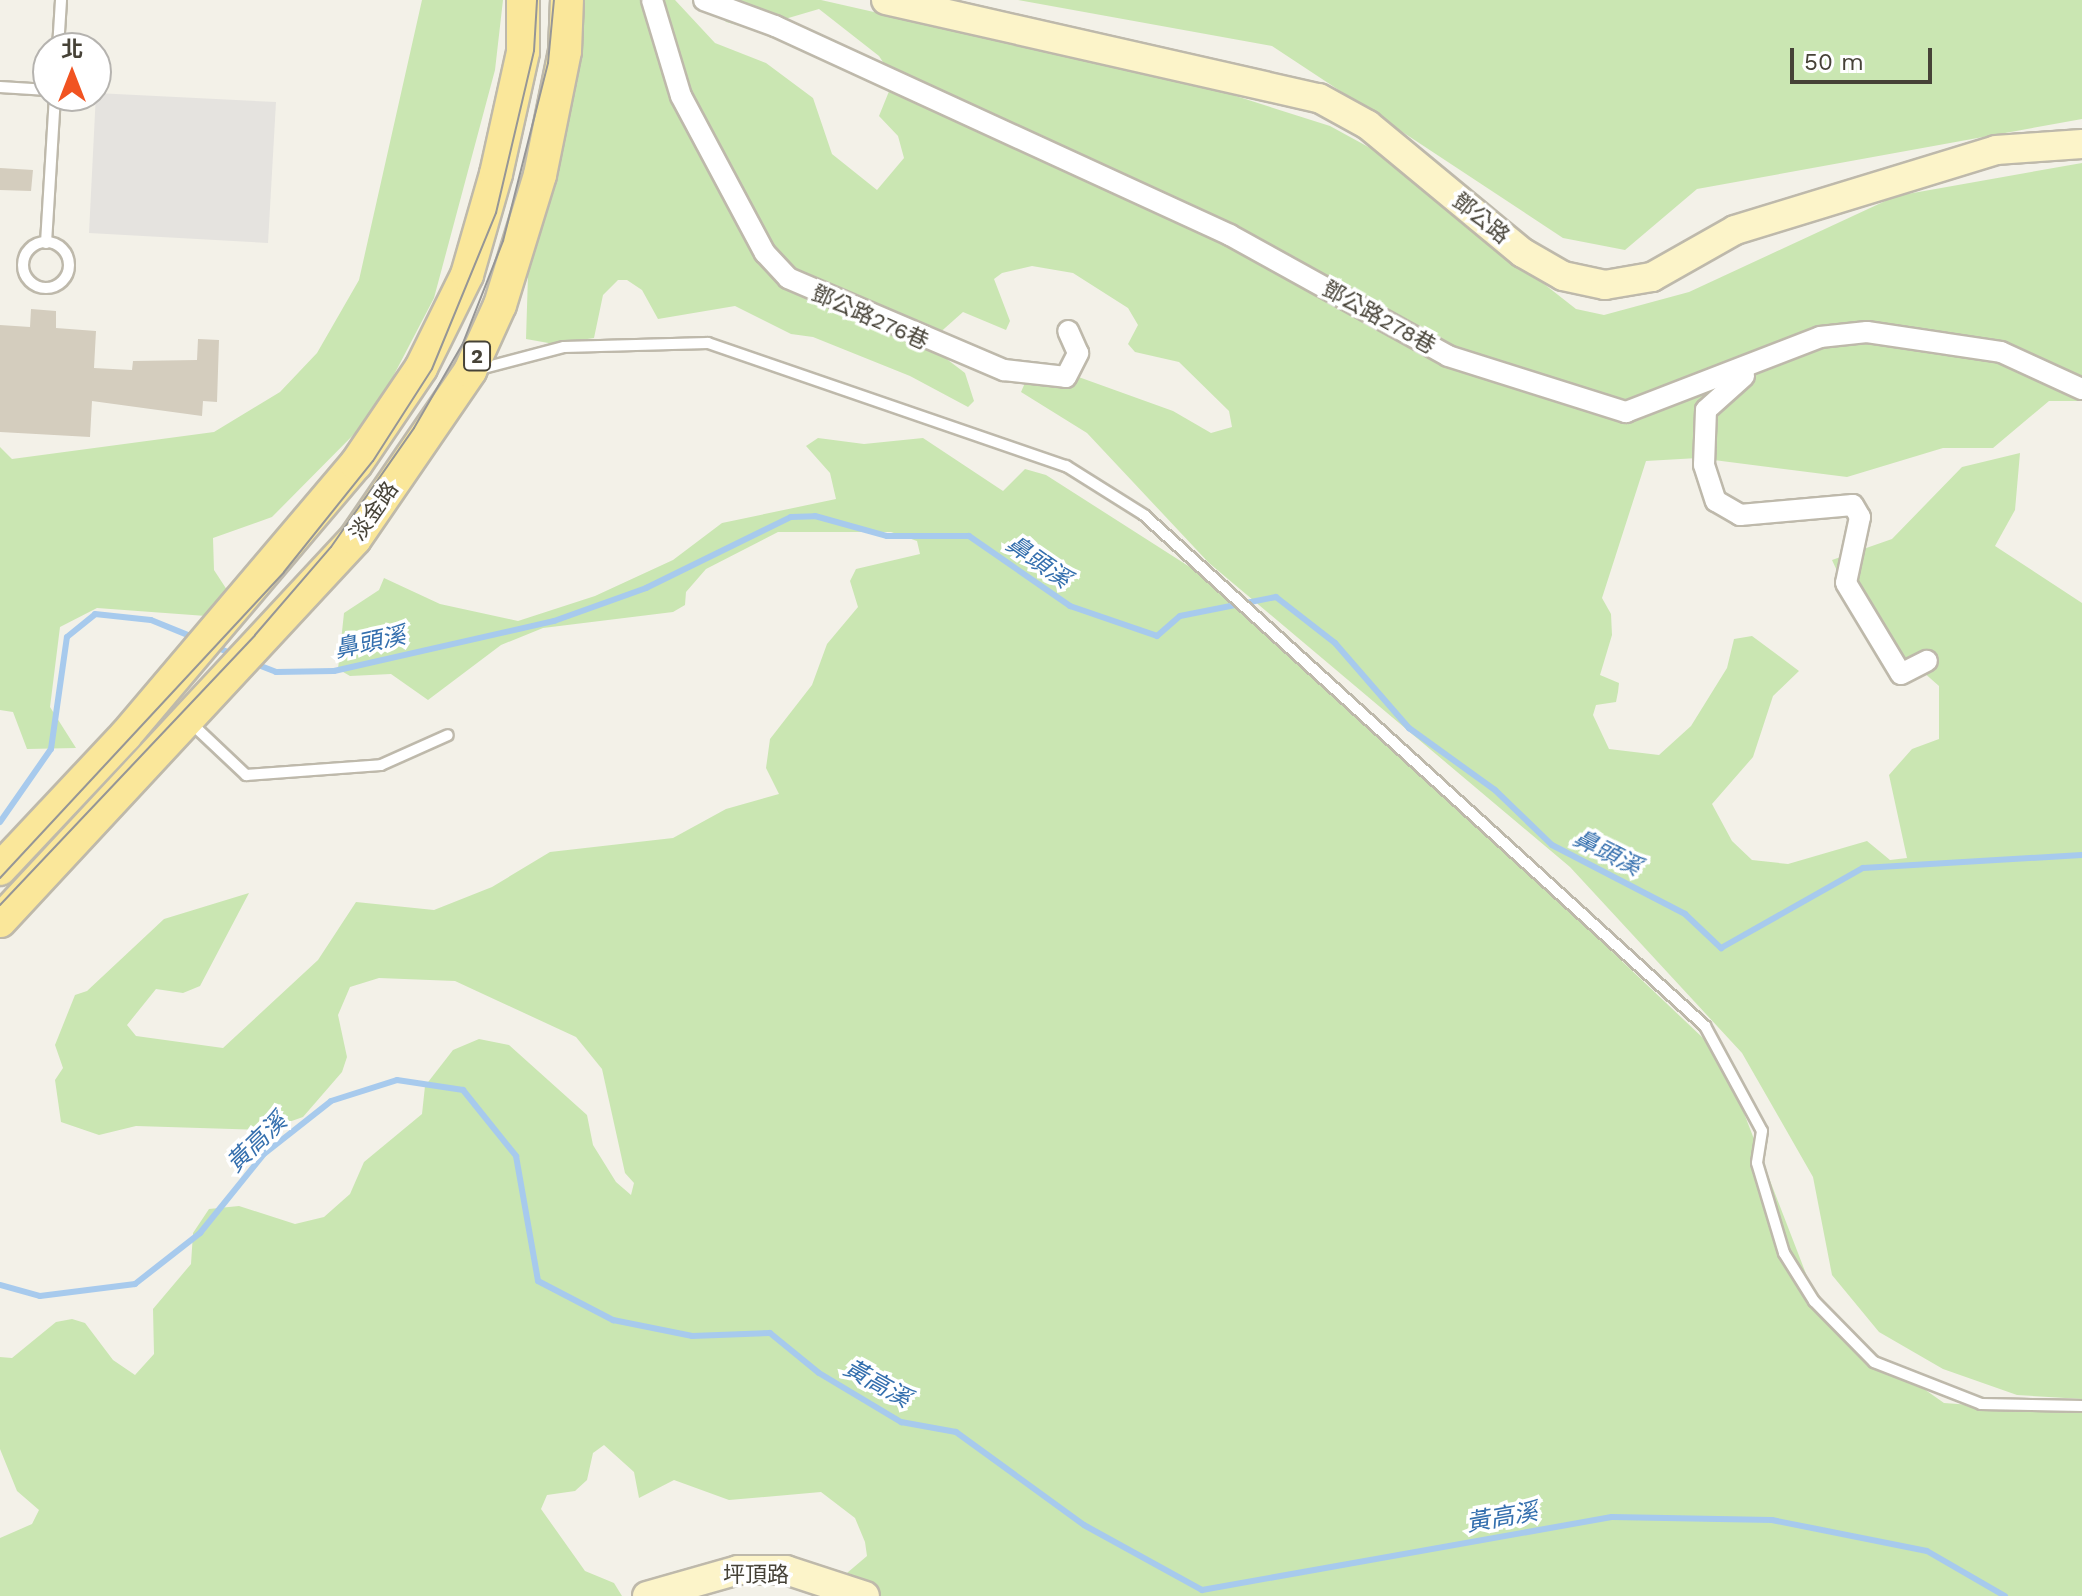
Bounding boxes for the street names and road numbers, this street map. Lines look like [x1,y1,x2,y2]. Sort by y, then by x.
street label: 鄧公路 [1447,187,1515,249]
street label: 鄧公路278巷 [1318,275,1440,359]
street label: 鄧公路276巷 [807,279,933,355]
road number: 2 [463,340,491,372]
street label: 淡金路 [344,476,404,546]
street label: 坪頂路 [723,1562,789,1588]

